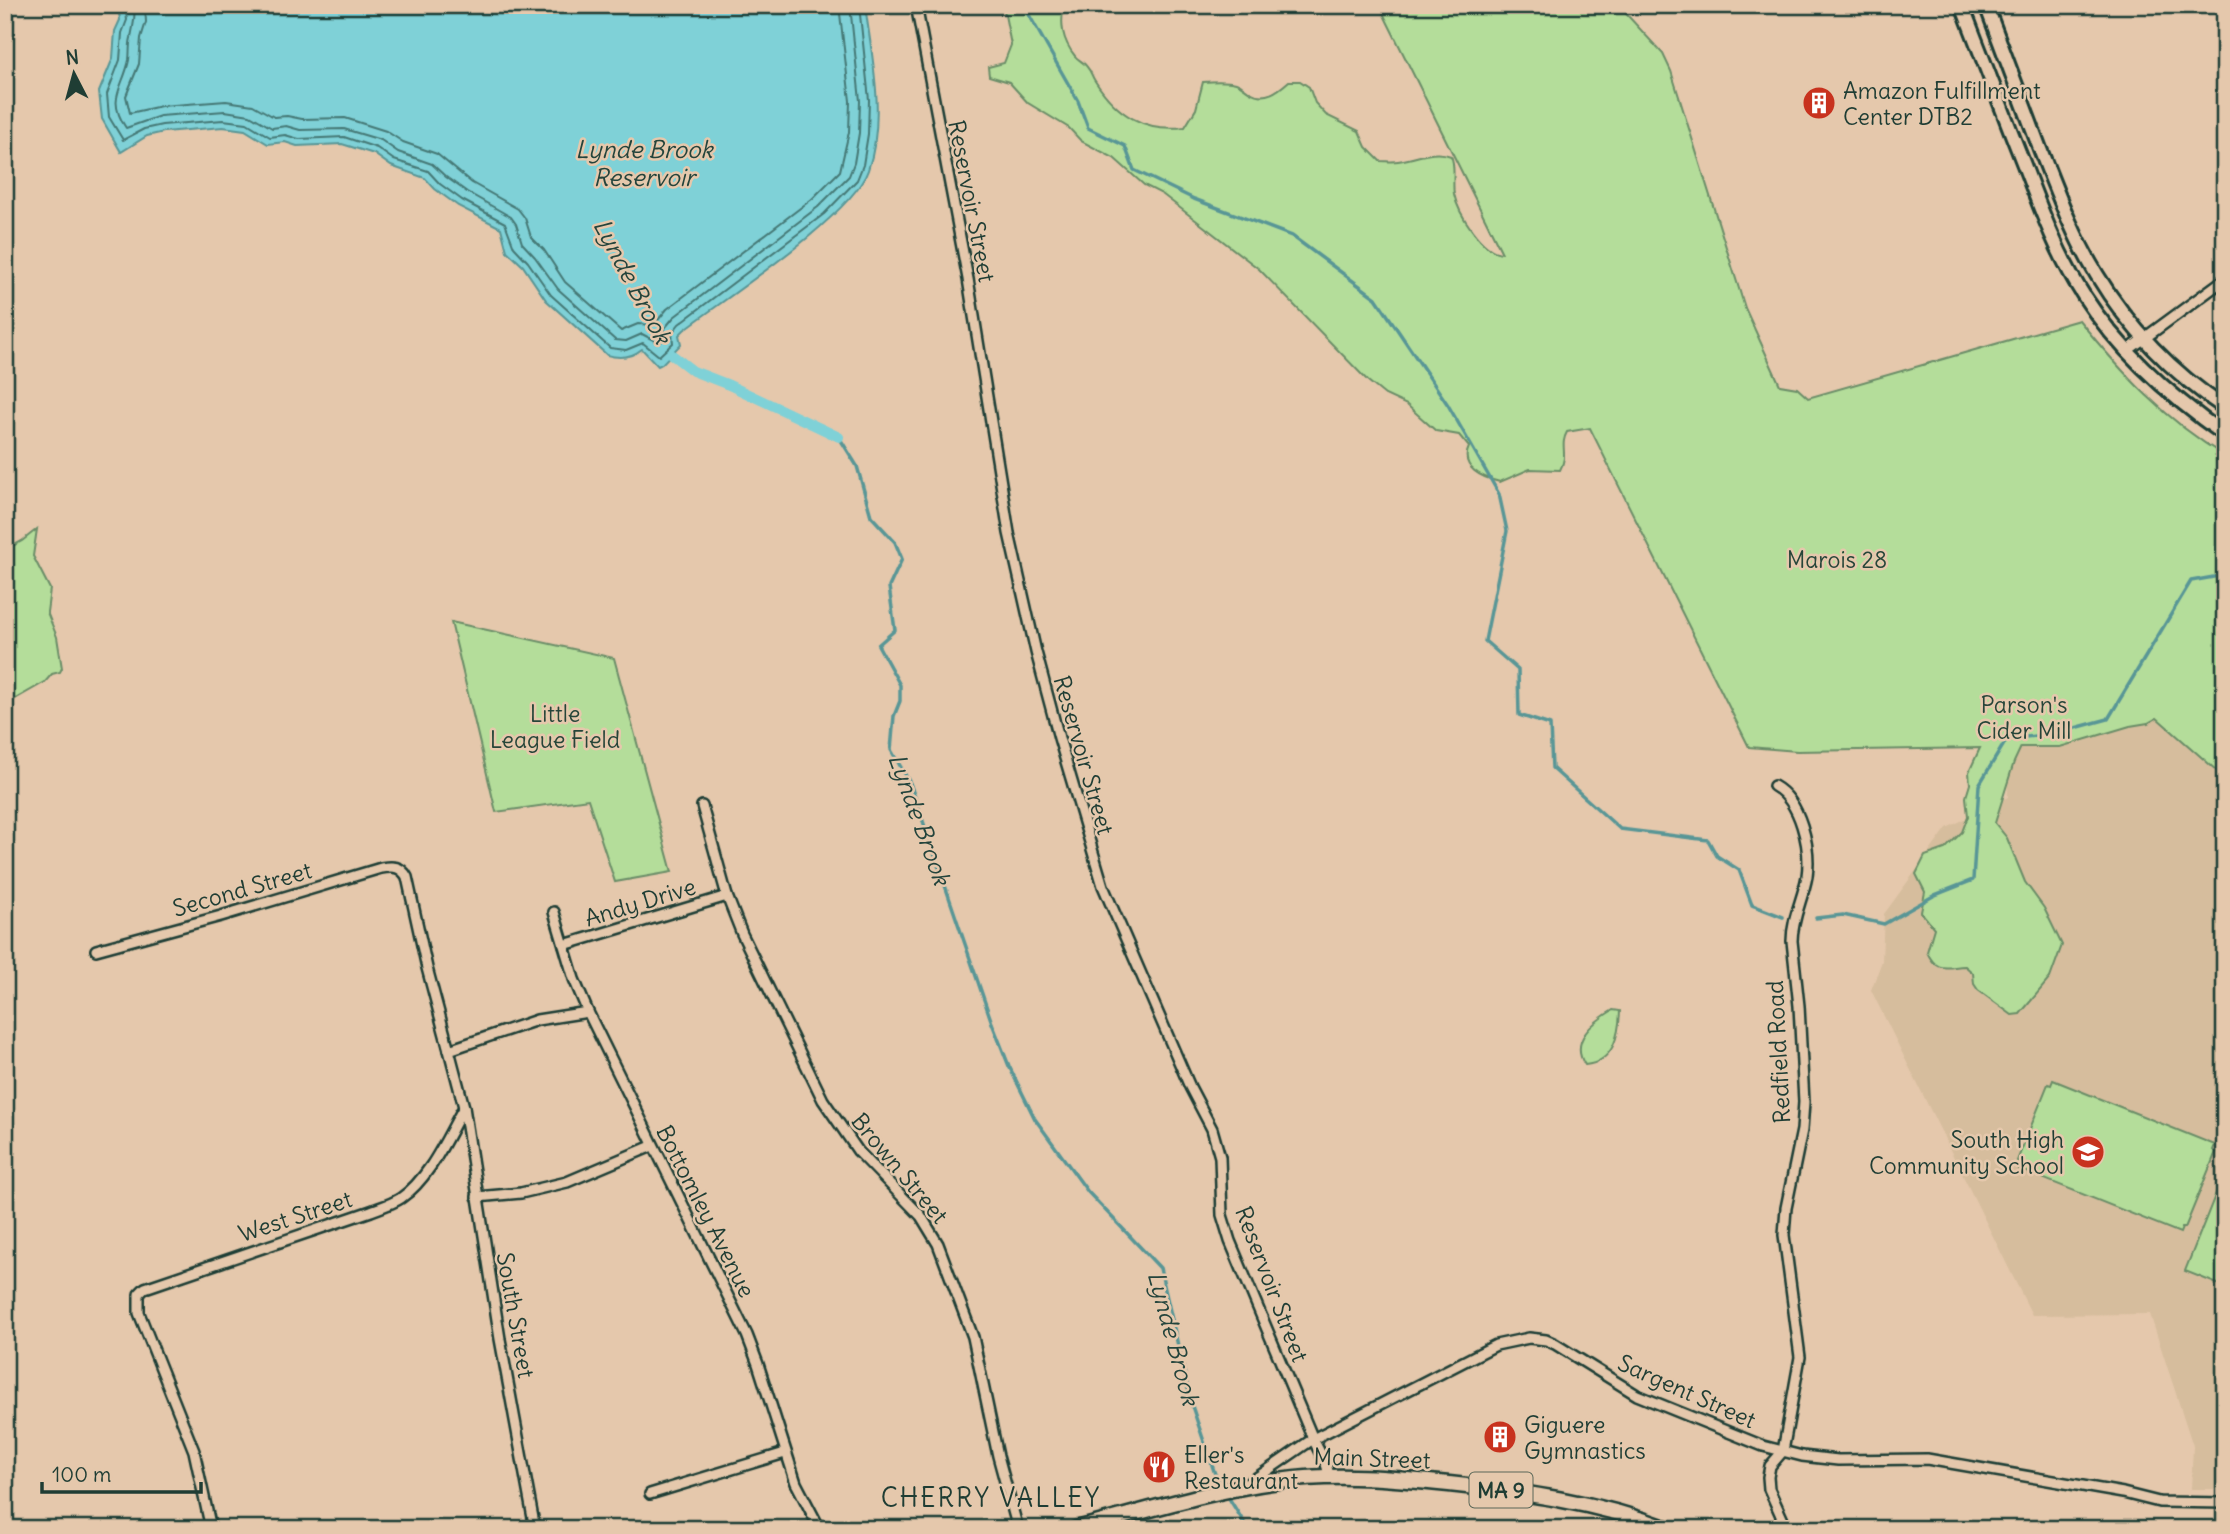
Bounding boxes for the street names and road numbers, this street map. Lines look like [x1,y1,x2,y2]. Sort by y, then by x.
street label: Reservoir Street [942,118,1002,285]
street label: Reservoir Street [1047,672,1121,838]
street label: Second Street [169,855,315,923]
street label: Andy Drive [581,871,699,933]
street label: Redfield Road [1760,980,1796,1124]
street label: Brown Street [845,1107,955,1229]
street label: Bottomley Avenue [650,1120,762,1302]
street label: West Street [235,1184,356,1248]
street label: Reservoir Street [1229,1202,1315,1366]
street label: South Street [491,1250,541,1380]
street label: Sargent Street [1613,1348,1761,1434]
street label: Main Street [1313,1441,1431,1475]
road number: MA 9 [1470,1472,1532,1508]

